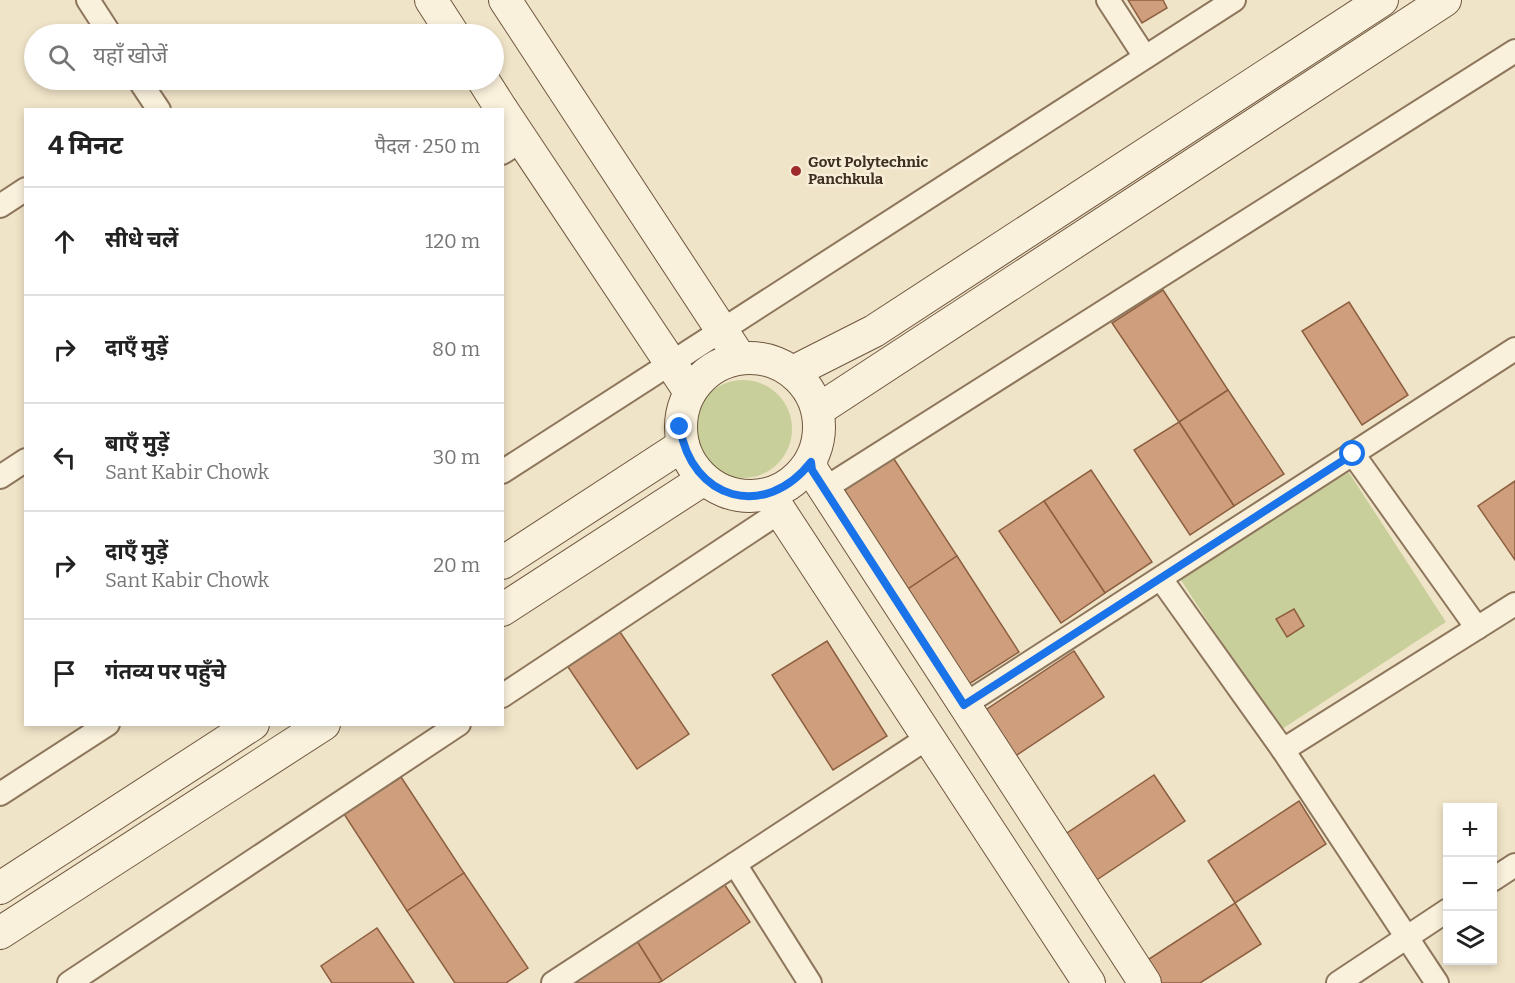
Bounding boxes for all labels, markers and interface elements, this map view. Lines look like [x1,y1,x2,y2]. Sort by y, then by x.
search box [24,24,504,90]
icon: search [45,41,78,74]
text: यहाँ खोजें [93,42,168,69]
text: 4 मिनट [48,130,123,161]
text: पैदल · 250 m [375,134,480,158]
place label: Govt Polytechnic Panchkula [808,153,929,188]
marker: Govt Polytechnic Panchkula [789,164,803,178]
icon: ahead [48,225,81,258]
text: सीधे चलें [105,226,178,253]
text: 120 m [425,229,480,253]
icon: right [48,333,81,366]
text: दाएँ मुड़ें [105,334,168,361]
text: 80 m [432,337,480,361]
route end [666,413,692,439]
text: बाएँ मुड़ें [105,430,169,457]
route start [1339,440,1365,466]
icon: left [48,441,81,474]
text: 30 m [433,445,480,469]
text: Sant Kabir Chowk [105,460,269,484]
text: दाएँ मुड़ें [105,538,168,565]
icon: right [48,549,81,582]
text: 20 m [433,553,480,577]
text: Sant Kabir Chowk [105,568,269,592]
icon: arrive [48,657,81,690]
text: गंतव्य पर पहुँचे [105,658,226,685]
map controls [1443,803,1497,965]
button: + [1443,803,1497,857]
button: − [1443,857,1497,911]
button: layers [1443,911,1497,965]

